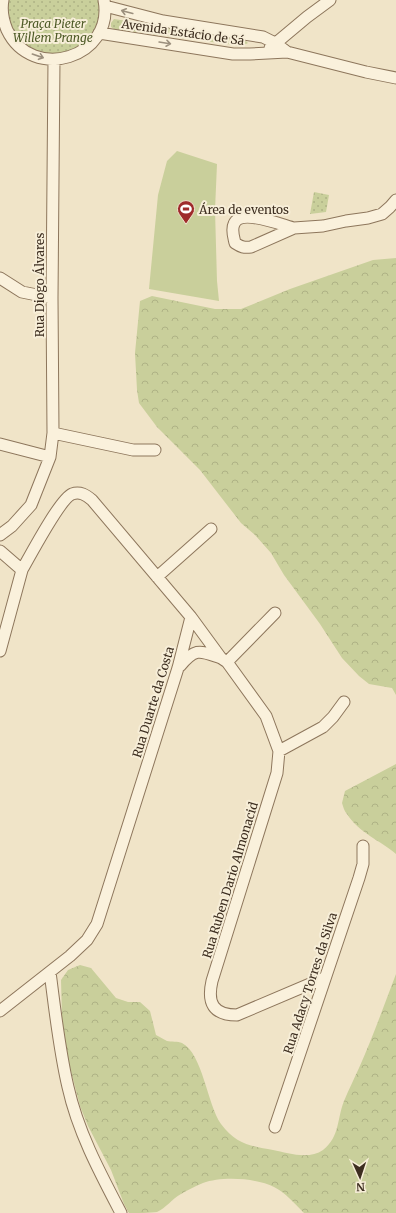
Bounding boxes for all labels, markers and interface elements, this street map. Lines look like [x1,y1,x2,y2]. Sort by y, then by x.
one-way arrow [121,8,134,15]
park label: Praça Pieter Willem Prange [13,16,93,45]
street label: Avenida Estácio de Sá [120,16,246,48]
one-way arrow [159,39,172,47]
one-way arrow [31,53,43,61]
sports icon: Área de eventos [176,199,196,224]
place label: Área de eventos [198,202,289,217]
street label: Rua Diogo Álvares [32,233,47,337]
street label: Rua Duarte da Costa [129,644,177,759]
street label: Rua Ruben Dario Almonacid [199,800,261,960]
street label: Rua Adacy Torres da Silva [280,910,340,1056]
north arrow [340,1157,380,1197]
text: N [356,1180,365,1194]

